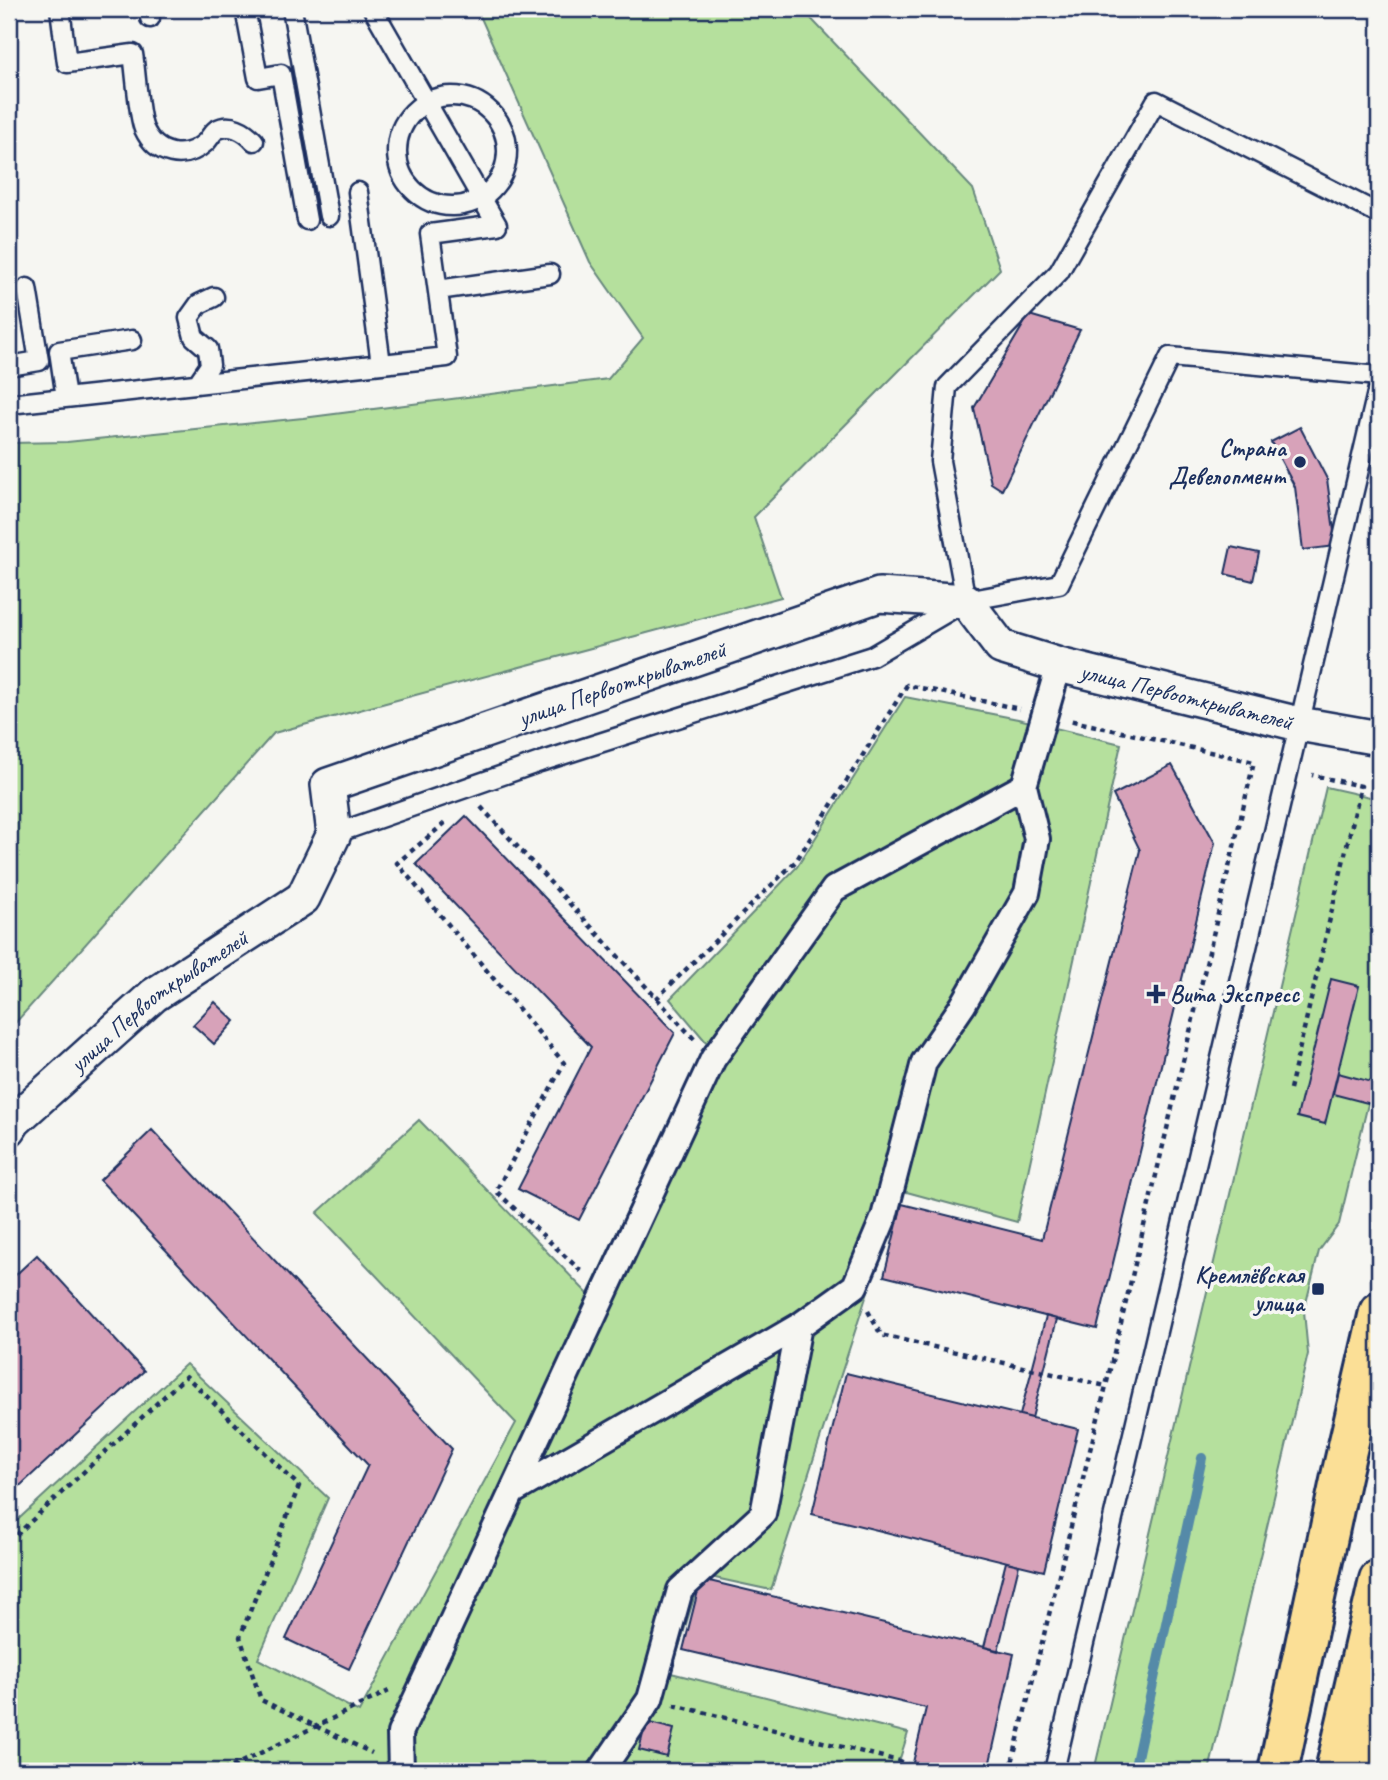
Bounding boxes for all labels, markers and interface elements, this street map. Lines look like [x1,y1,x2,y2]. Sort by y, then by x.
place label: Страна Девелопмент [1169,433,1287,491]
marker: Страна Девелопмент [1292,454,1308,470]
street label: улица Первооткрывателей [512,633,732,734]
street label: улица Первооткрывателей [1075,655,1298,737]
street label: улица Первооткрывателей [62,922,255,1080]
place label: Вита Экспресс [1170,979,1300,1009]
marker: Вита Экспресс [1148,986,1164,1002]
place label: Кремлёвская улица [1195,1260,1306,1318]
marker: Кремлёвская улица [1310,1281,1326,1297]

